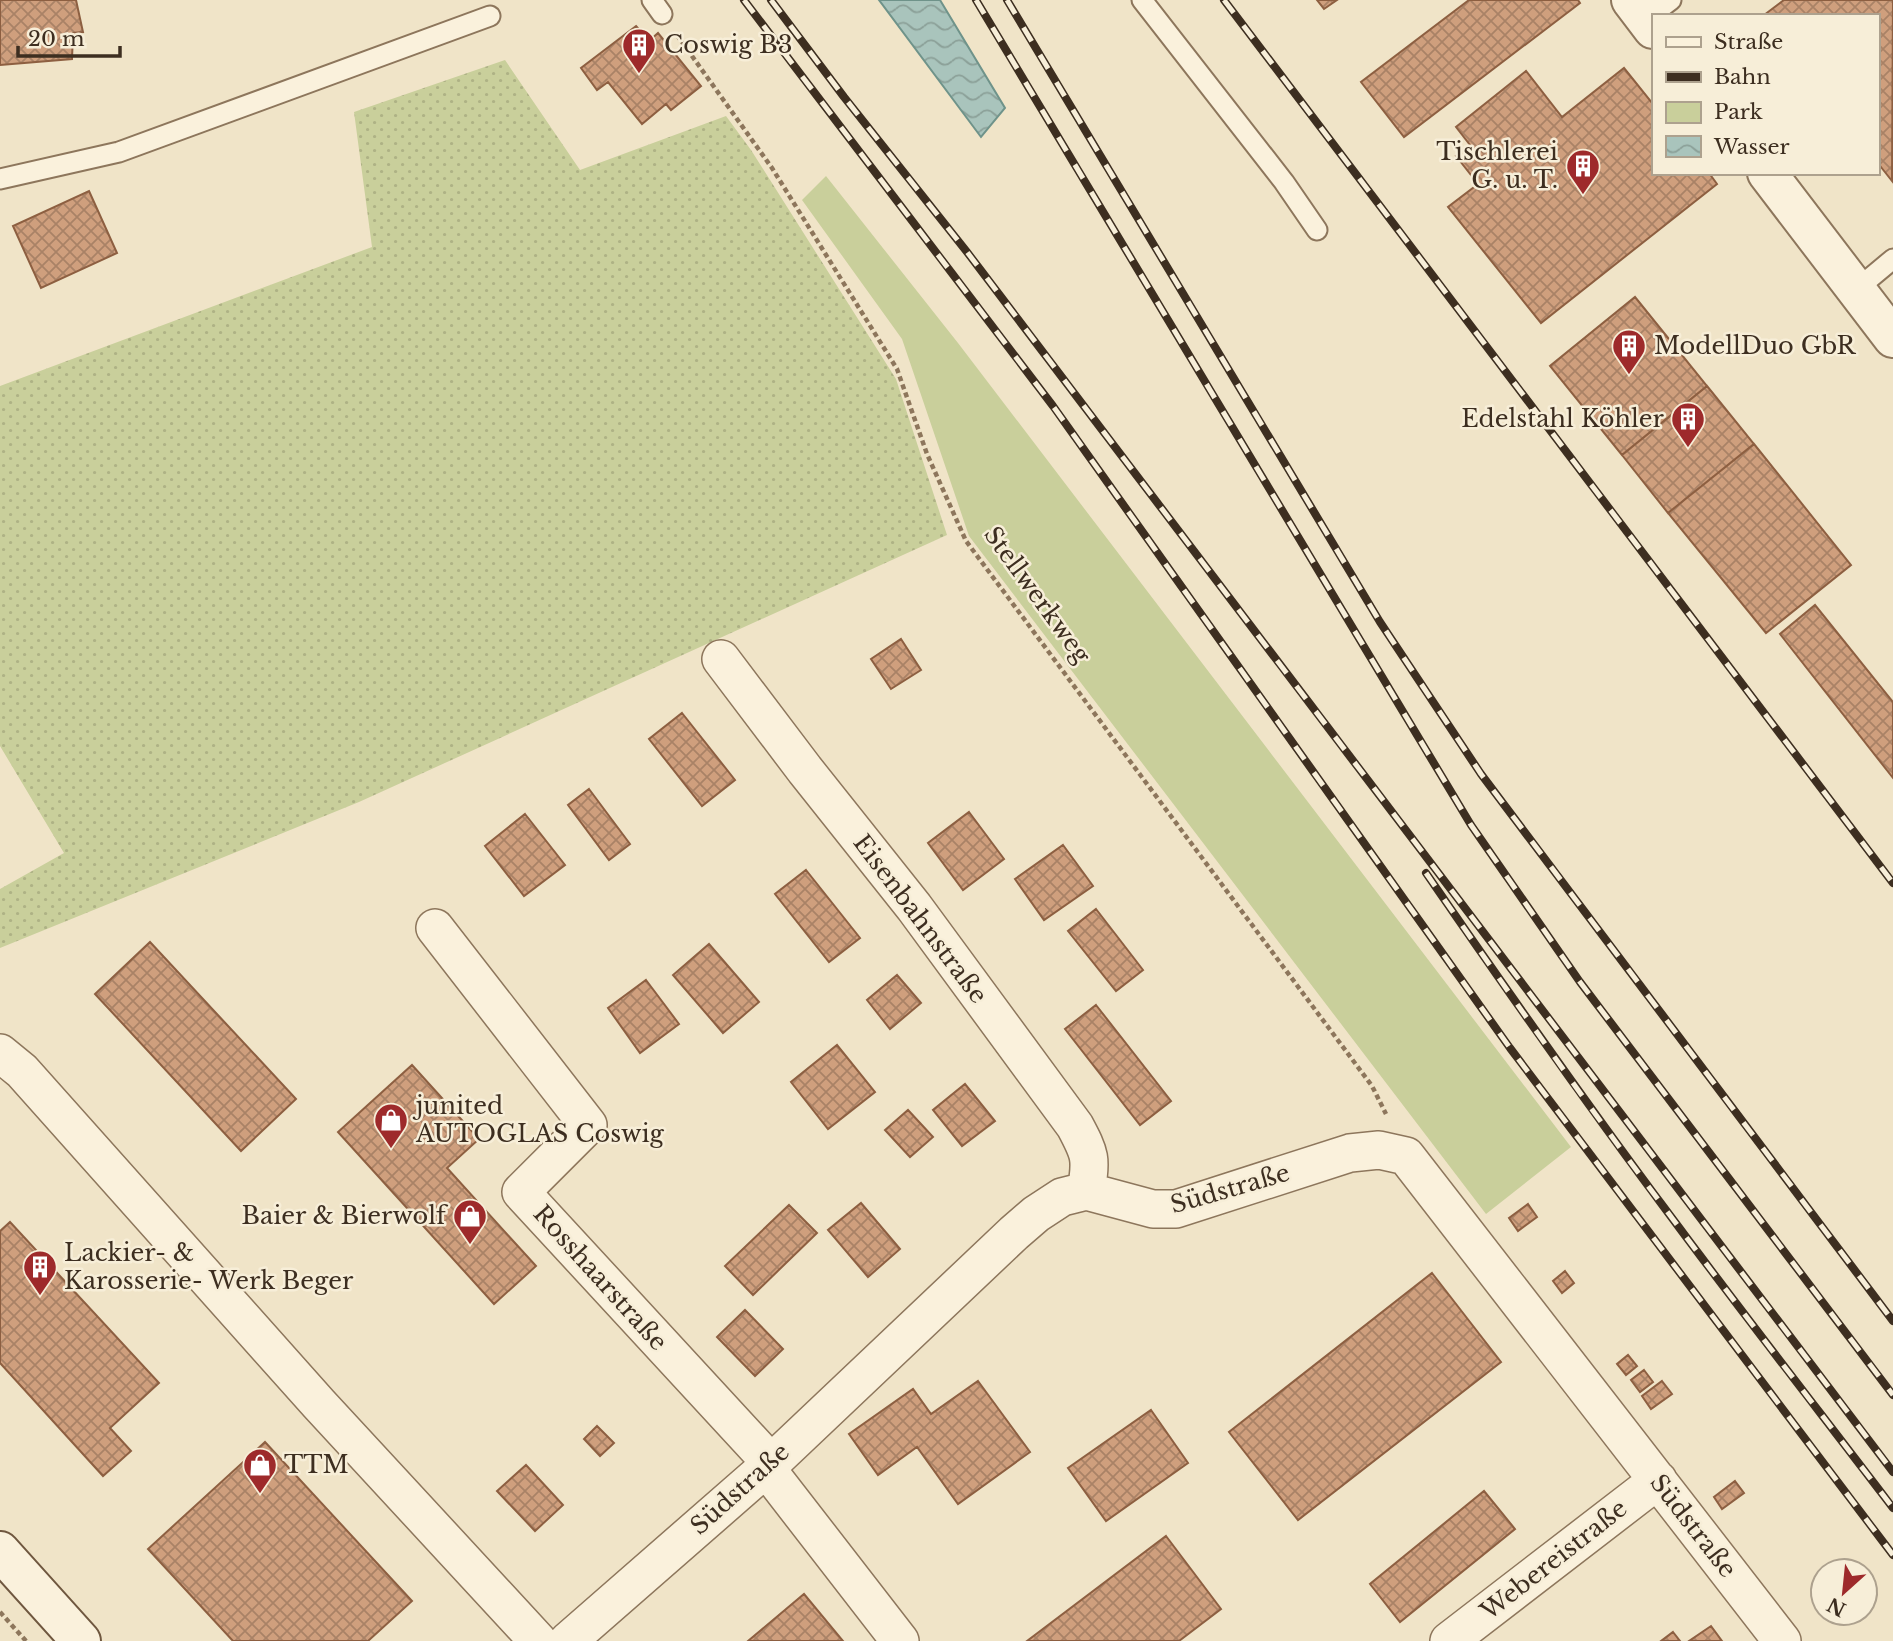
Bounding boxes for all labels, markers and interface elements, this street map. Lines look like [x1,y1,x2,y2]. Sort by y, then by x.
scale bar [18,14,119,58]
legend [1652,14,1879,175]
text: 20 m [28,26,85,52]
building icon: Coswig B3 [620,26,658,75]
text: Straße [1714,29,1783,55]
place label: Coswig B3 [664,30,793,59]
text: Bahn [1714,64,1771,90]
text: Park [1714,99,1763,125]
text: Wasser [1713,134,1790,160]
place label: Tischlerei G. u. T. [1436,137,1558,194]
building icon: Tischlerei G. u. T. [1564,147,1602,196]
building icon: ModellDuo GbR [1610,327,1648,376]
place label: ModellDuo GbR [1654,331,1857,360]
building icon: Edelstahl Köhler [1669,400,1707,449]
place label: Edelstahl Köhler [1461,404,1665,433]
street label: Stellwerkweg [978,521,1097,669]
street label: Eisenbahnstraße [848,829,993,1009]
place label: junited AUTOGLAS Coswig [412,1091,665,1148]
shop icon: junited AUTOGLAS Coswig [372,1101,410,1150]
street label: Südstraße [1167,1158,1293,1219]
shop icon: Baier & Bierwolf [451,1197,489,1246]
street label: Rosshaarstraße [528,1199,673,1356]
place label: Baier & Bierwolf [241,1201,449,1230]
place label: Lackier- & Karosserie- Werk Beger [64,1238,354,1295]
building icon: Lackier- & Karosserie- Werk Beger [21,1248,59,1297]
street label: Südstraße [684,1437,795,1540]
shop icon: TTM [241,1446,279,1495]
place label: TTM [284,1450,349,1479]
street label: Südstraße [1644,1468,1743,1583]
street label: Webereistraße [1474,1494,1633,1626]
north arrow [1809,1557,1879,1627]
text: N [1823,1592,1850,1621]

